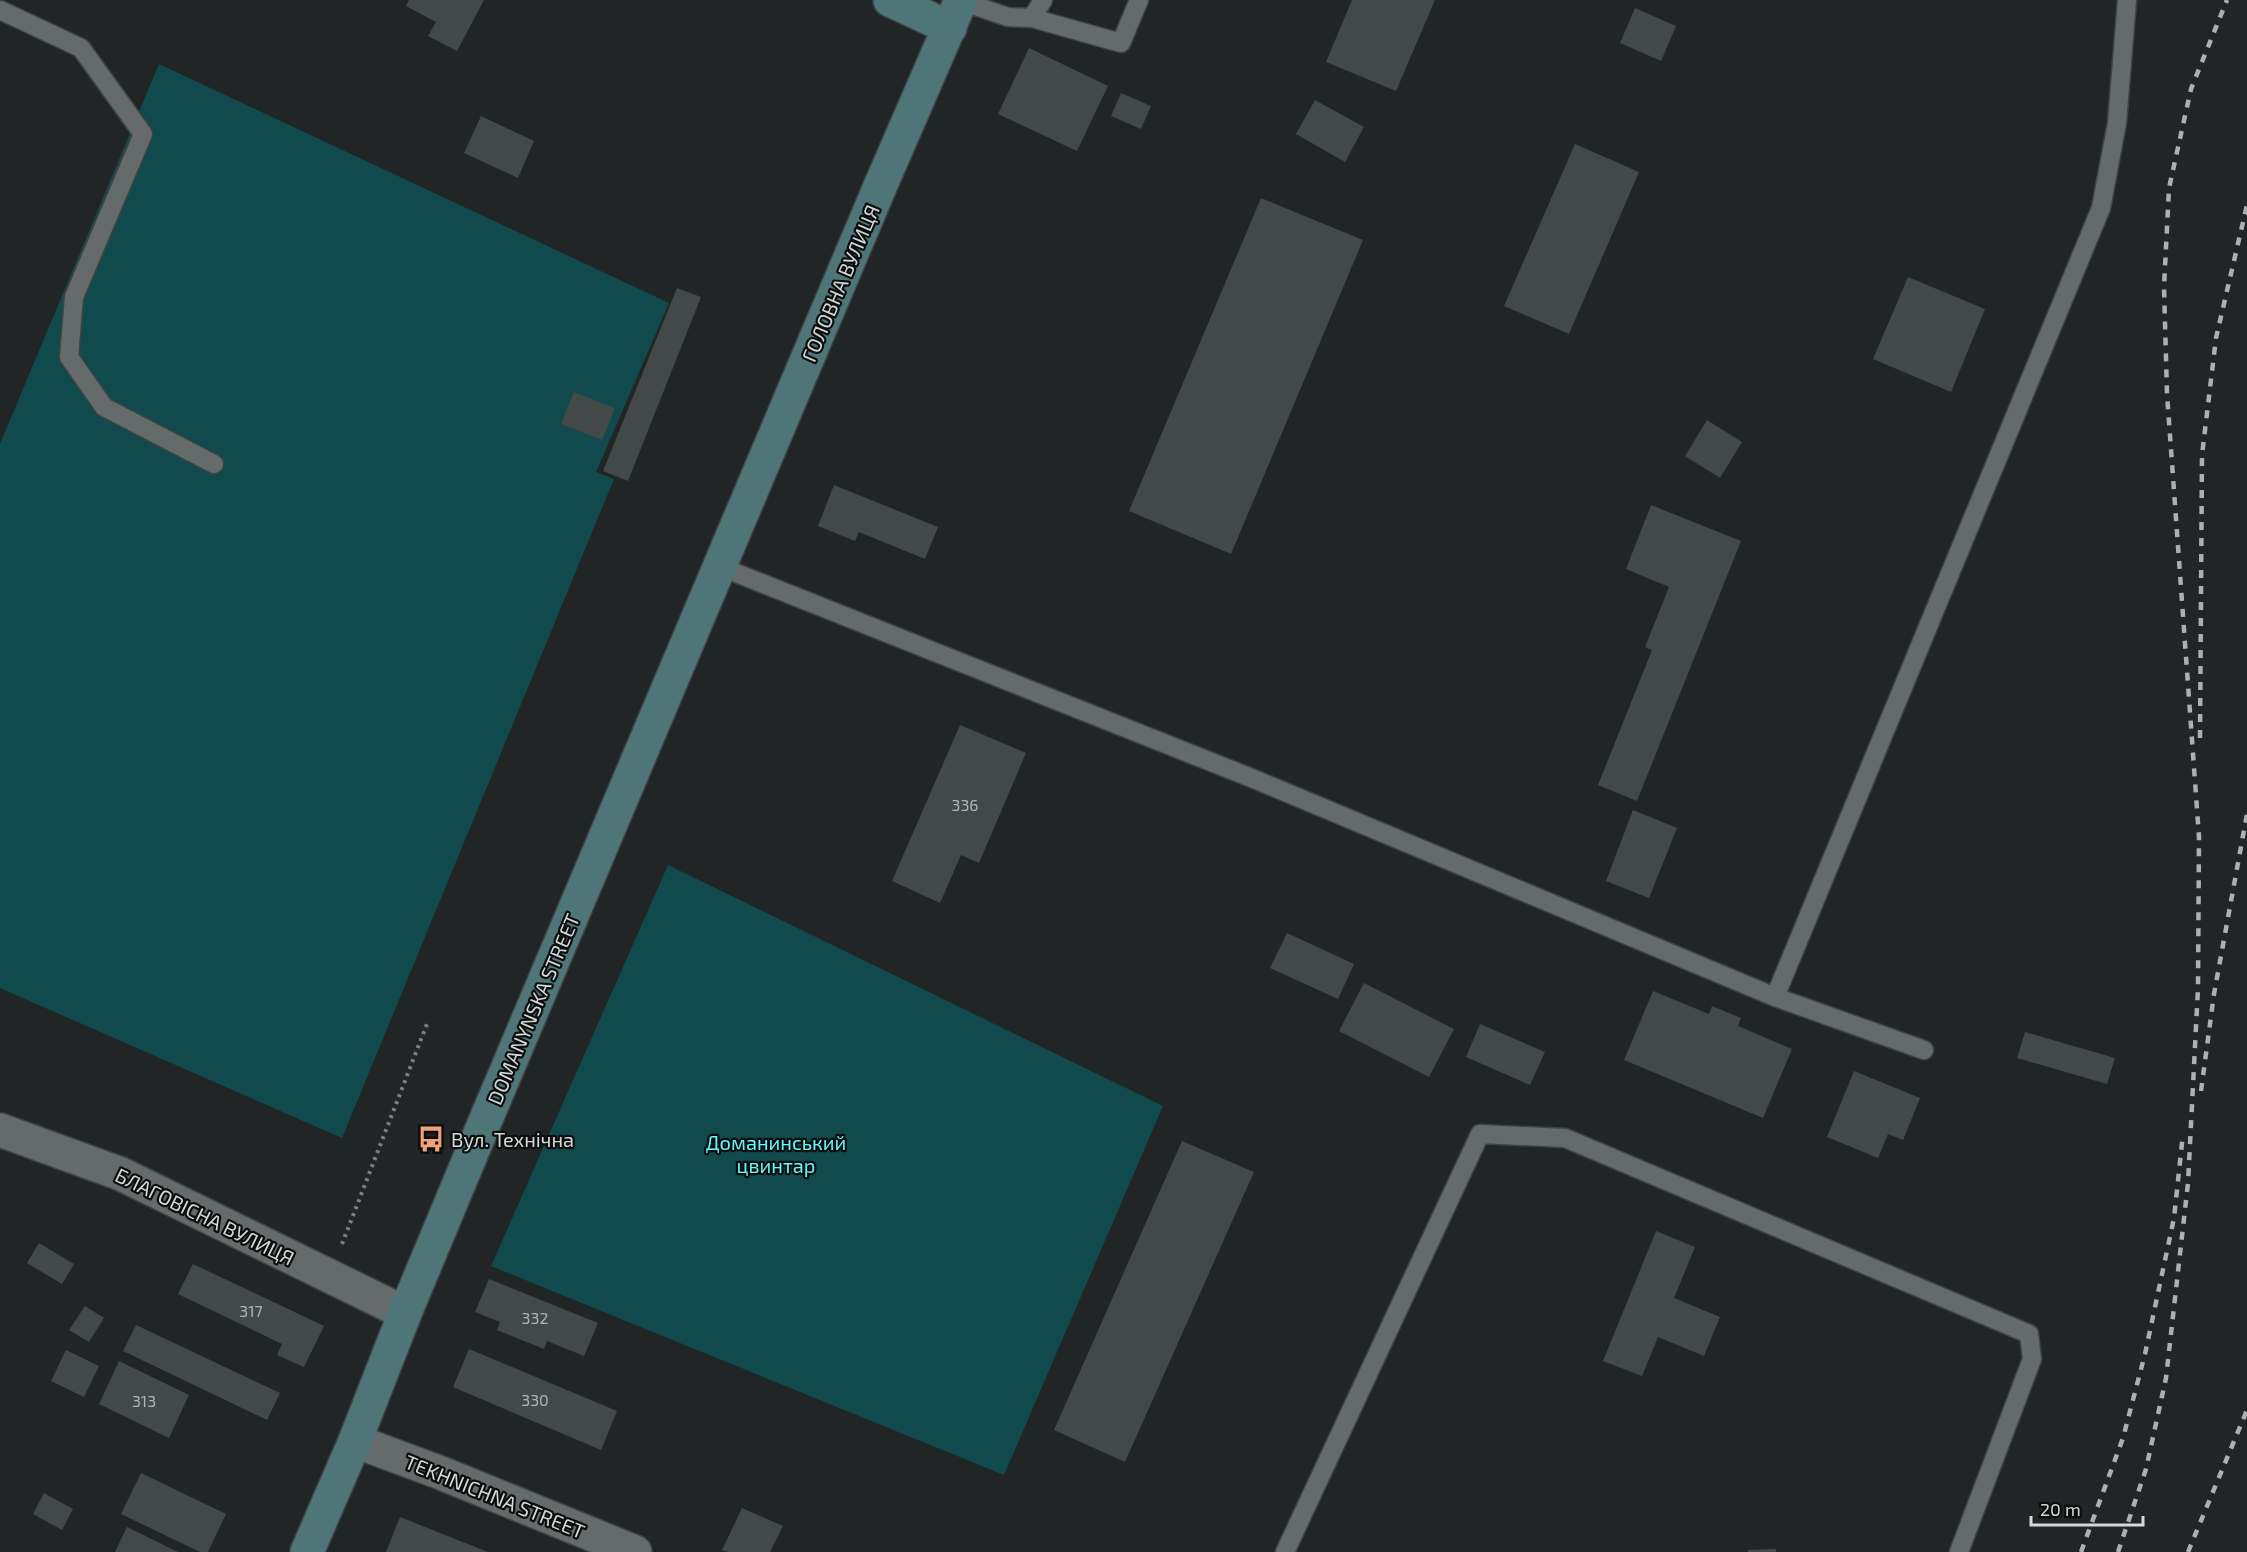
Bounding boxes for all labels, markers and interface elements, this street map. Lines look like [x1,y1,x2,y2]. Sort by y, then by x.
street label: ГОЛОВНА ВУЛИЦЯ [796,201,884,365]
house number: 336 [952,795,978,814]
street label: DOMANYNSKA STREET [482,910,584,1108]
bus stop icon: Вул. Технічна [416,1124,446,1154]
place label: Вул. Технічна [451,1127,574,1152]
park label: Доманинський цвинтар [706,1130,846,1177]
street label: БЛАГОВІСНА ВУЛИЦЯ [112,1162,298,1270]
house number: 317 [239,1301,263,1320]
house number: 332 [522,1308,548,1327]
house number: 330 [521,1390,549,1409]
house number: 313 [132,1391,156,1410]
street label: TEKHNICHNA STREET [402,1449,589,1543]
scale bar [2031,1489,2144,1527]
text: 20 m [2040,1498,2081,1520]

